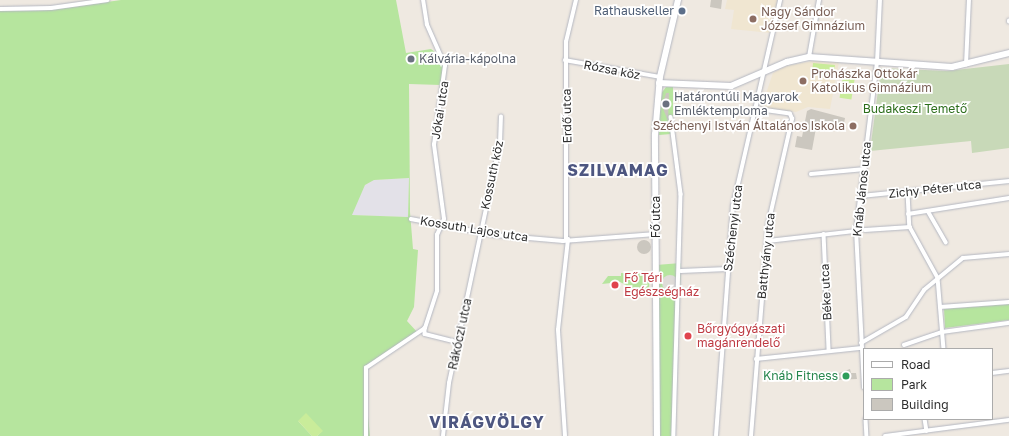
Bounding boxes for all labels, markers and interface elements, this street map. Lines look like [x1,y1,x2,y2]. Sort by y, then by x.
place label: Rathauskeller [594,4,674,18]
place label: Nagy Sándor József Gimnázium [761,5,865,33]
marker: Rathauskeller [677,6,687,16]
marker: Nagy Sándor József Gimnázium [748,14,758,24]
place label: Kálvária-kápolna [419,52,516,66]
marker: Kálvária-kápolna [406,54,416,64]
street label: Rózsa köz [582,57,642,83]
place label: Prohászka Ottokár Katolikus Gimnázium [811,67,932,95]
marker: Prohászka Ottokár Katolikus Gimnázium [798,76,808,86]
street label: Jókai utca [428,80,452,140]
street label: Erdő utca [559,88,575,144]
place label: Határontúli Magyarok Emléktemploma [674,90,799,118]
marker: Határontúli Magyarok Emléktemploma [661,99,671,109]
park label: Budakeszi Temető [863,102,967,116]
place label: Széchenyi István Általános Iskola [653,119,845,133]
marker: Széchenyi István Általános Iskola [848,121,858,131]
street label: Kossuth köz [478,139,506,211]
street label: Knáb János utca [850,141,874,237]
district label: SZILVAMAG [567,160,669,180]
street label: Zichy Péter utca [888,177,982,201]
street label: Széchenyi utca [721,184,745,272]
street label: Fő utca [649,196,663,238]
street label: Batthyány utca [754,212,778,300]
street label: Kossuth Lajos utca [419,213,529,245]
street label: Béke utca [817,263,835,321]
place label: Fő Téri Egészségház [624,271,699,299]
marker: Fő Téri Egészségház [609,279,621,291]
street label: Rákóczi utca [445,297,475,371]
place label: Bőrgyógyászati magánrendelő [697,322,786,350]
marker: Bőrgyógyászati magánrendelő [682,330,694,342]
legend [863,348,993,420]
text: Road [901,357,930,372]
place label: Knáb Fitness [763,369,838,383]
marker: Knáb Fitness [841,371,851,381]
text: Park [901,377,927,392]
text: Building [901,397,949,412]
district label: VIRÁGVÖLGY [429,412,545,432]

